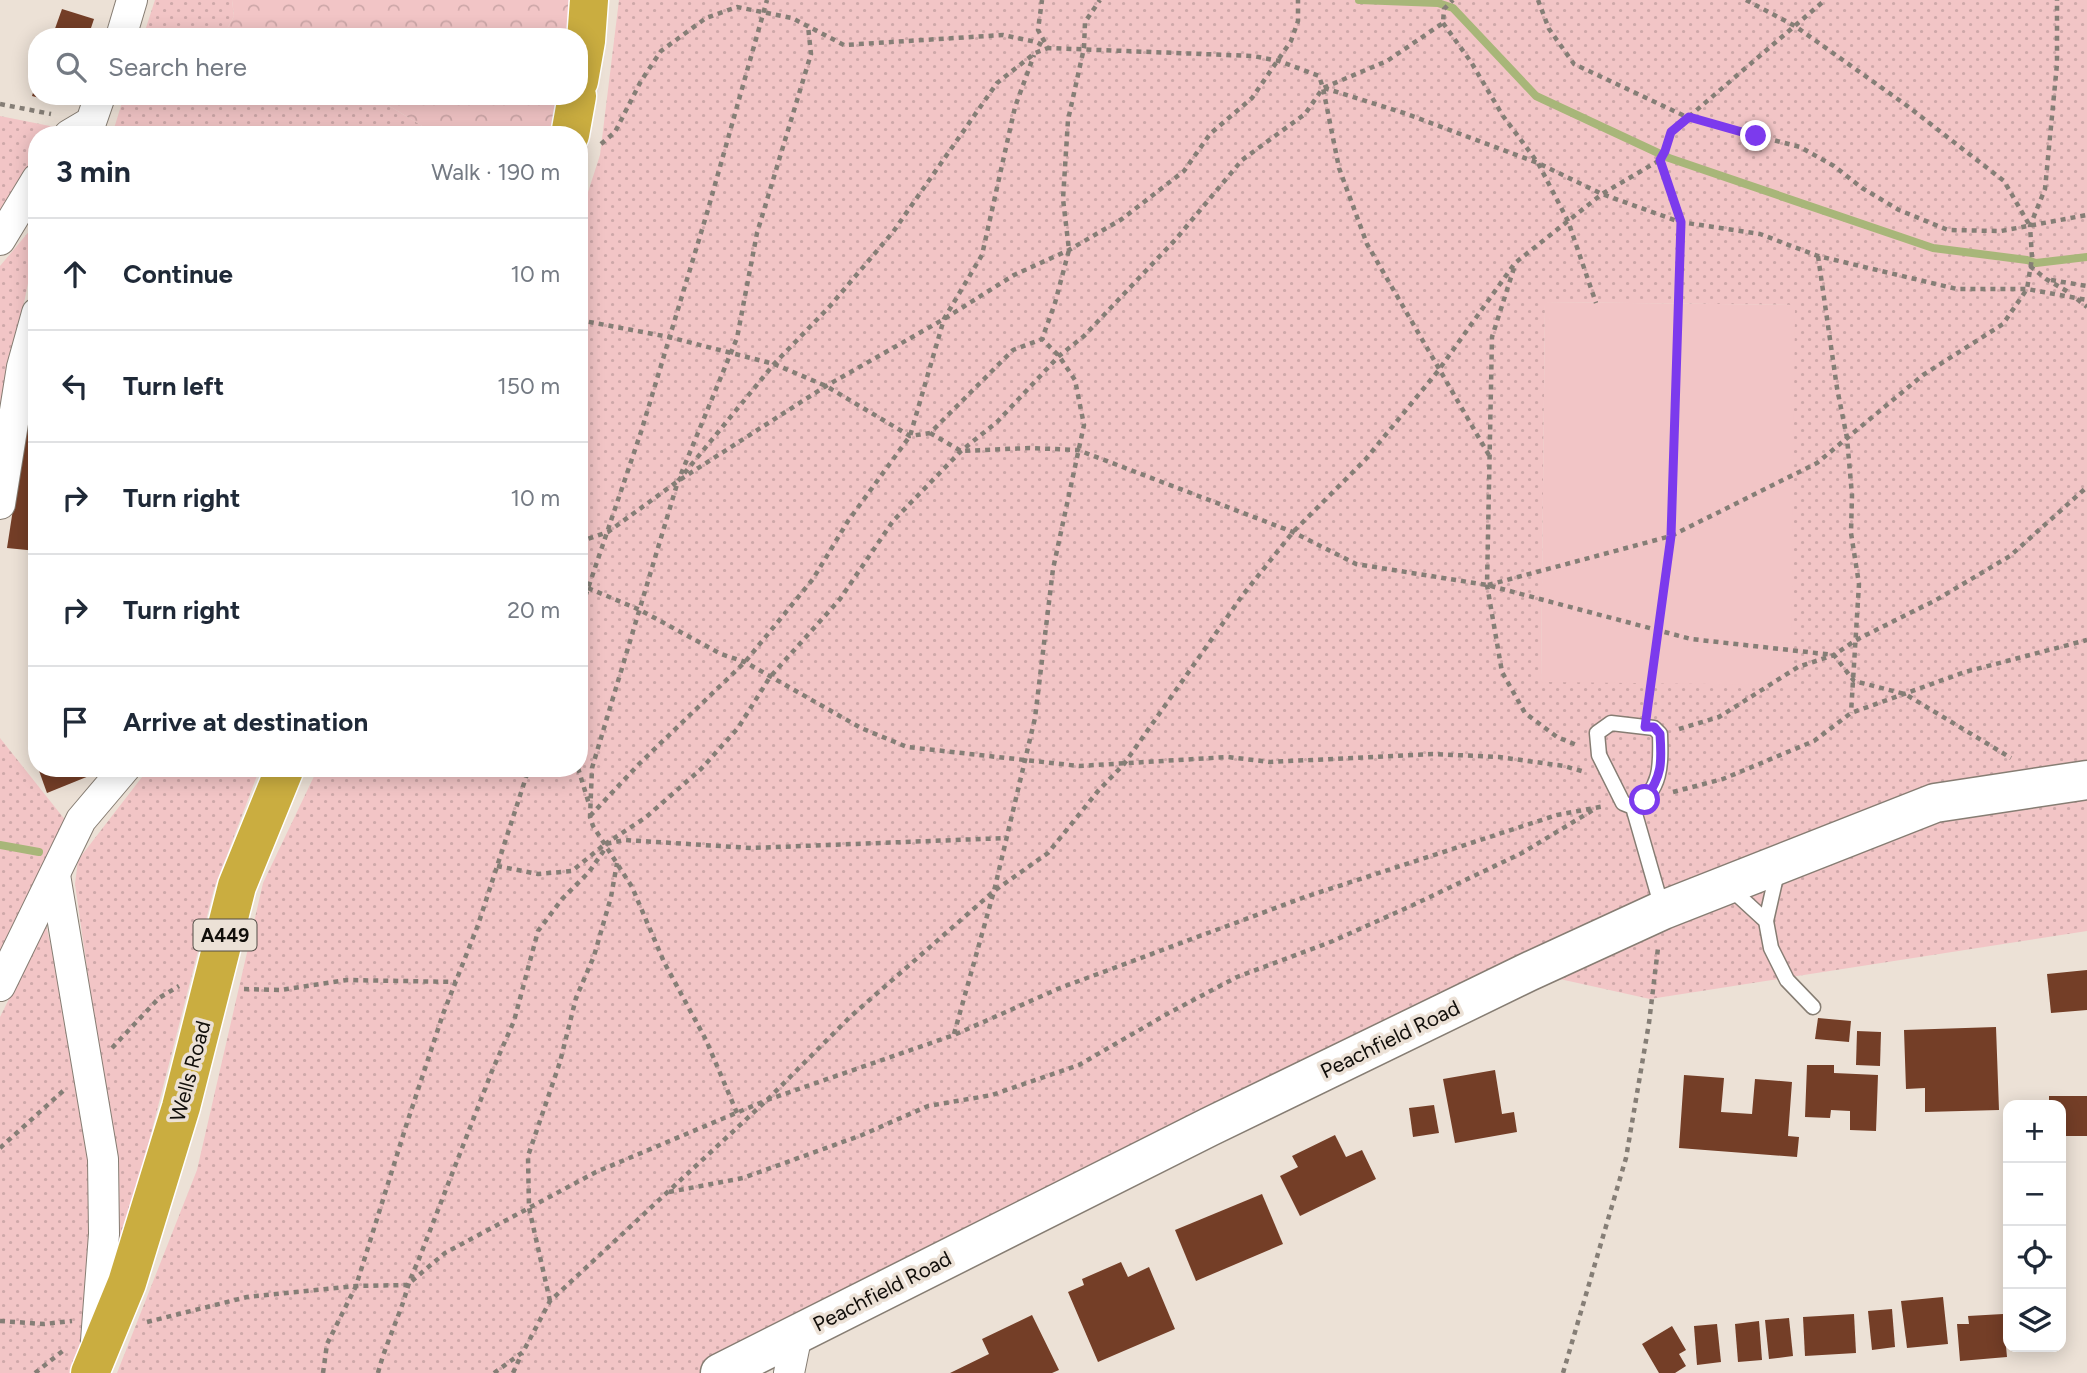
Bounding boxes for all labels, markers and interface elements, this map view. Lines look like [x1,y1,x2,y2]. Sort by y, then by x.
search box [28,28,588,105]
icon: search [52,48,90,86]
text: Search here [108,51,247,83]
route end [1740,120,1771,151]
text: 3 min [56,153,131,190]
text: Walk · 190 m [431,158,560,186]
icon: ahead [56,255,94,293]
text: Continue [123,258,233,290]
text: 10 m [511,260,560,288]
icon: left [56,367,94,405]
text: Turn left [123,370,224,402]
text: 150 m [497,372,560,400]
icon: right [56,479,94,517]
text: Turn right [123,482,240,514]
text: 10 m [511,484,560,512]
icon: right [56,591,94,629]
text: Turn right [123,594,240,626]
text: 20 m [507,596,560,624]
icon: arrive [56,703,94,741]
text: Arrive at destination [123,706,368,738]
route start [1629,784,1660,815]
road number: A449 [194,920,256,951]
street label: Peachfield Road [1316,995,1464,1083]
street label: Wells Road [165,1018,215,1124]
map controls [2003,1100,2066,1352]
button: + [2003,1100,2066,1163]
button: − [2003,1163,2066,1226]
button: locate [2003,1226,2066,1289]
street label: Peachfield Road [809,1245,955,1337]
button: layers [2003,1289,2066,1352]

